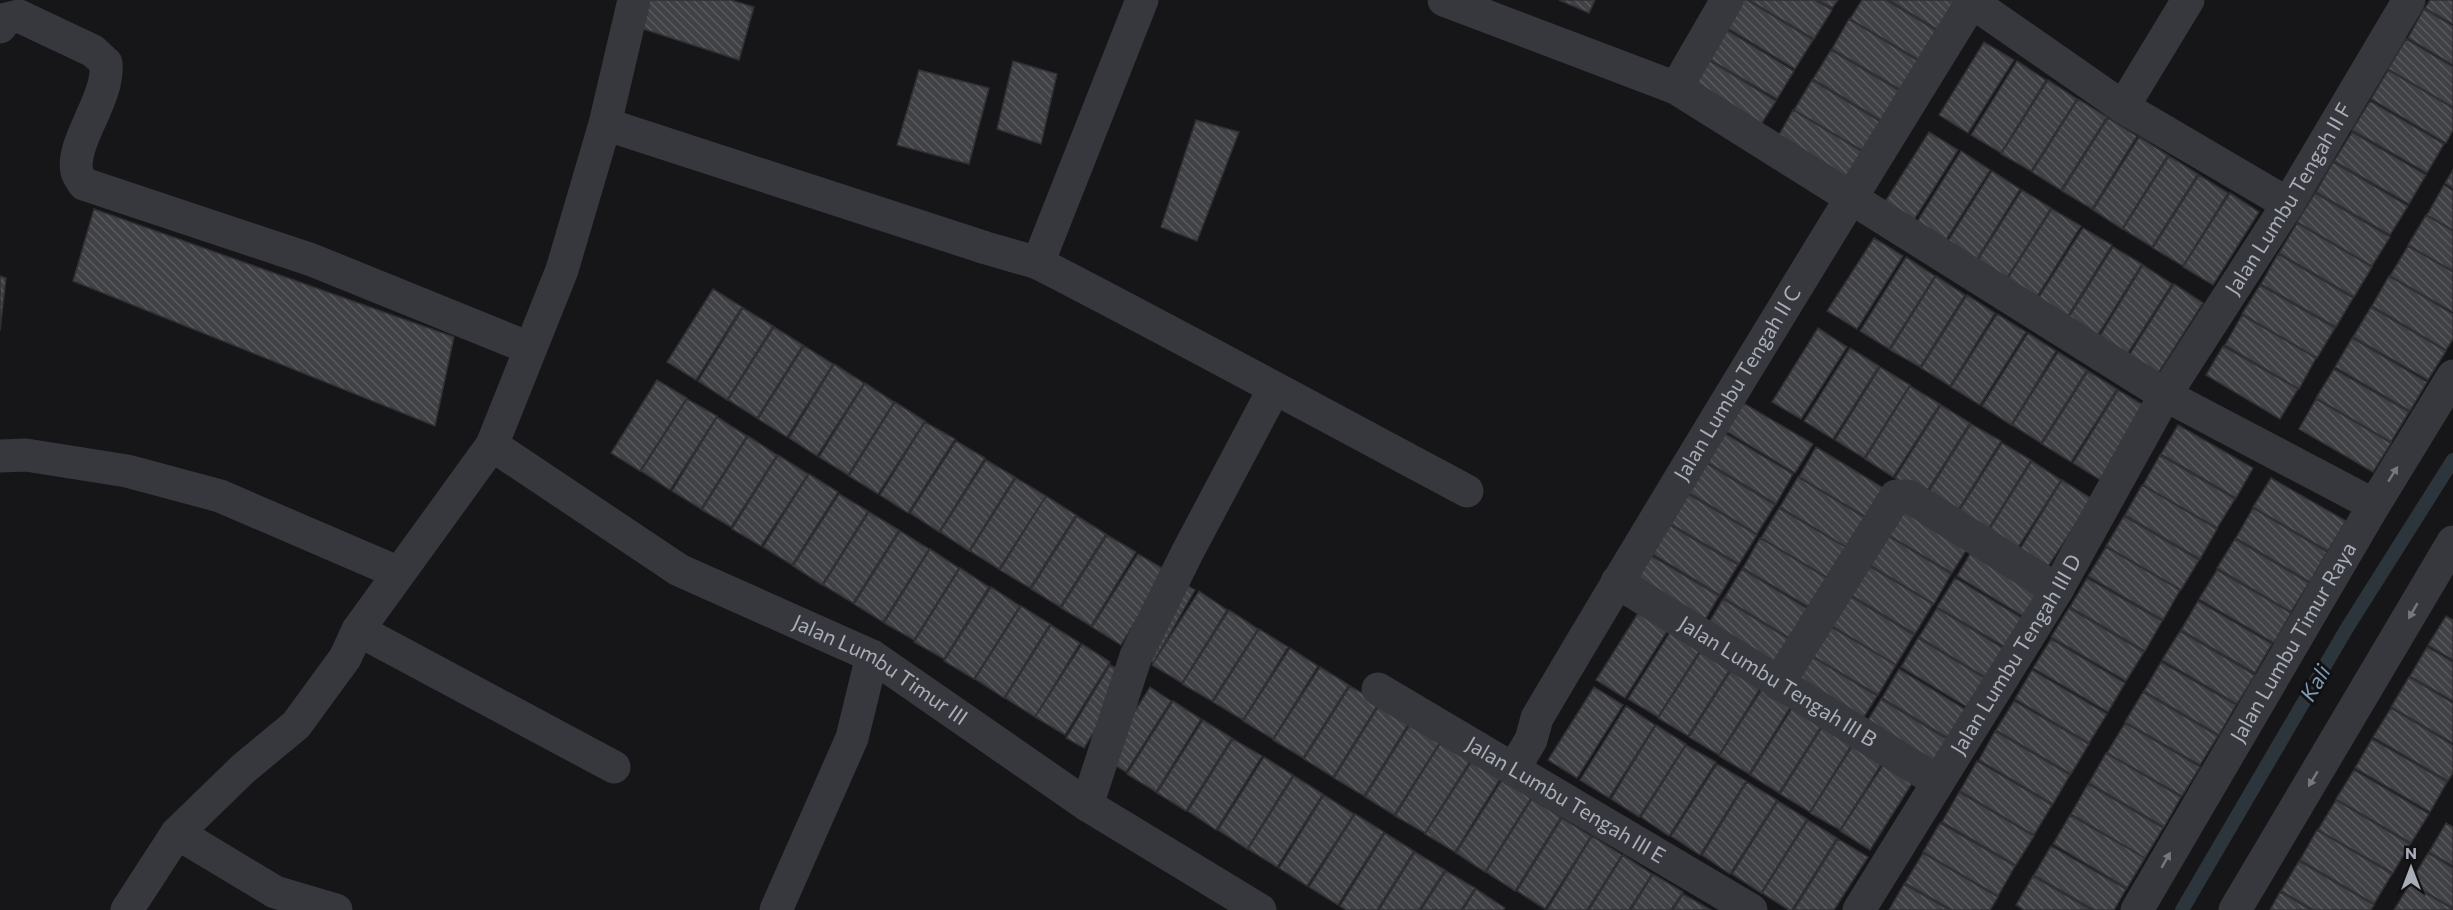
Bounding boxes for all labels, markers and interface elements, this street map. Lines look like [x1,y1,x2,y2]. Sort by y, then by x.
street label: Jalan Lumbu Tengah II F [2219,98,2356,299]
street label: Jalan Lumbu Tengah II C [1668,281,1805,484]
one-way arrow [2387,466,2398,482]
street label: Jalan Lumbu Timur Raya [2224,537,2361,746]
street label: Jalan Lumbu Tengah III D [1944,549,2085,759]
one-way arrow [2407,603,2418,619]
street label: Jalan Lumbu Timur III [789,608,973,730]
street label: Jalan Lumbu Tengah III B [1675,610,1882,751]
water label: Kali [2293,659,2336,706]
street label: Jalan Lumbu Tengah III E [1462,730,1670,867]
one-way arrow [2308,771,2319,787]
north arrow [2381,838,2441,898]
text: N [2405,843,2417,862]
one-way arrow [2161,851,2171,868]

